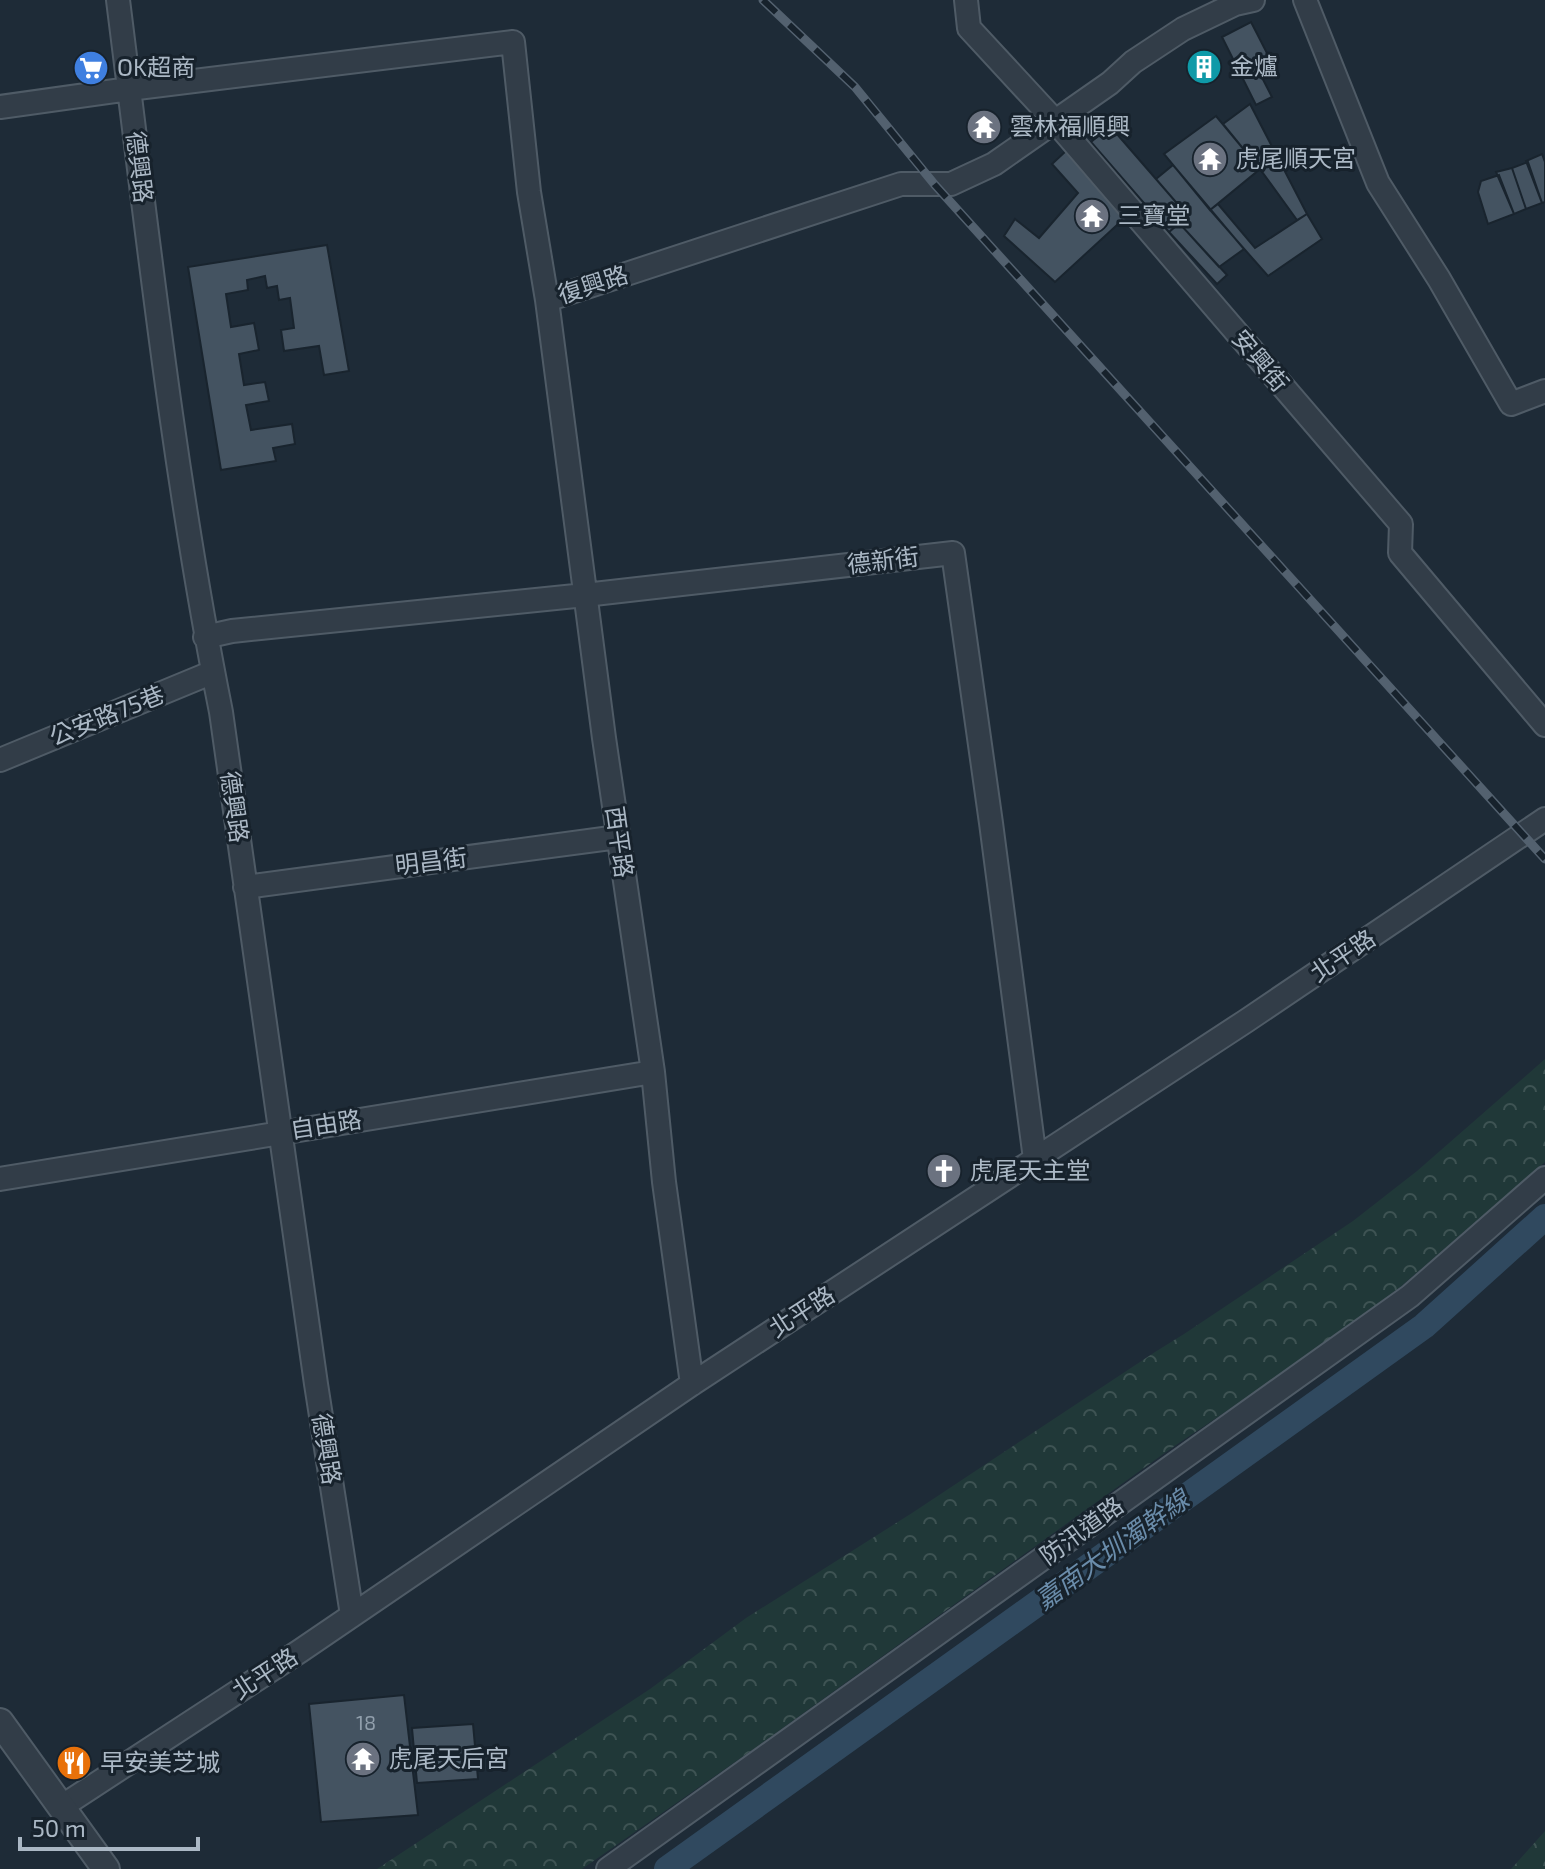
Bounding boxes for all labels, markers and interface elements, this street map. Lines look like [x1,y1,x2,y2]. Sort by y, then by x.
building icon: 金爐 [1185,48,1223,86]
supermarket icon: OK超商 [72,49,110,87]
place label: 金爐 [1230,51,1278,80]
place label: OK超商 [117,52,195,81]
temple icon: 雲林福順興 [965,108,1003,146]
place label: 雲林福順興 [1010,111,1130,140]
street label: 德興路 [122,129,159,204]
temple icon: 虎尾順天宮 [1191,140,1229,178]
place label: 虎尾順天宮 [1236,143,1356,172]
temple icon: 三寶堂 [1073,197,1111,235]
place label: 三寶堂 [1118,200,1190,229]
street label: 復興路 [554,259,631,308]
street label: 安興街 [1227,323,1295,397]
street label: 德新街 [845,541,920,578]
street label: 公安路75巷 [45,678,168,751]
street label: 德興路 [216,769,255,844]
street label: 西平路 [601,804,640,879]
street label: 明昌街 [393,842,468,879]
street label: 北平路 [1304,923,1380,987]
street label: 自由路 [288,1104,364,1143]
church icon: 虎尾天主堂 [925,1152,963,1190]
place label: 虎尾天主堂 [970,1155,1090,1184]
street label: 北平路 [763,1279,839,1343]
street label: 德興路 [308,1411,347,1487]
water label: 嘉南大圳濁幹線 [1028,1481,1196,1615]
street label: 防汛道路 [1034,1490,1128,1570]
street label: 北平路 [226,1641,302,1705]
house number: 18 [356,1710,376,1734]
temple icon: 虎尾天后宮 [344,1740,382,1778]
place label: 虎尾天后宮 [389,1743,509,1772]
restaurant icon: 早安美芝城 [55,1744,93,1782]
place label: 早安美芝城 [100,1747,220,1776]
scale bar [20,1801,198,1851]
text: 50 m [32,1813,86,1842]

